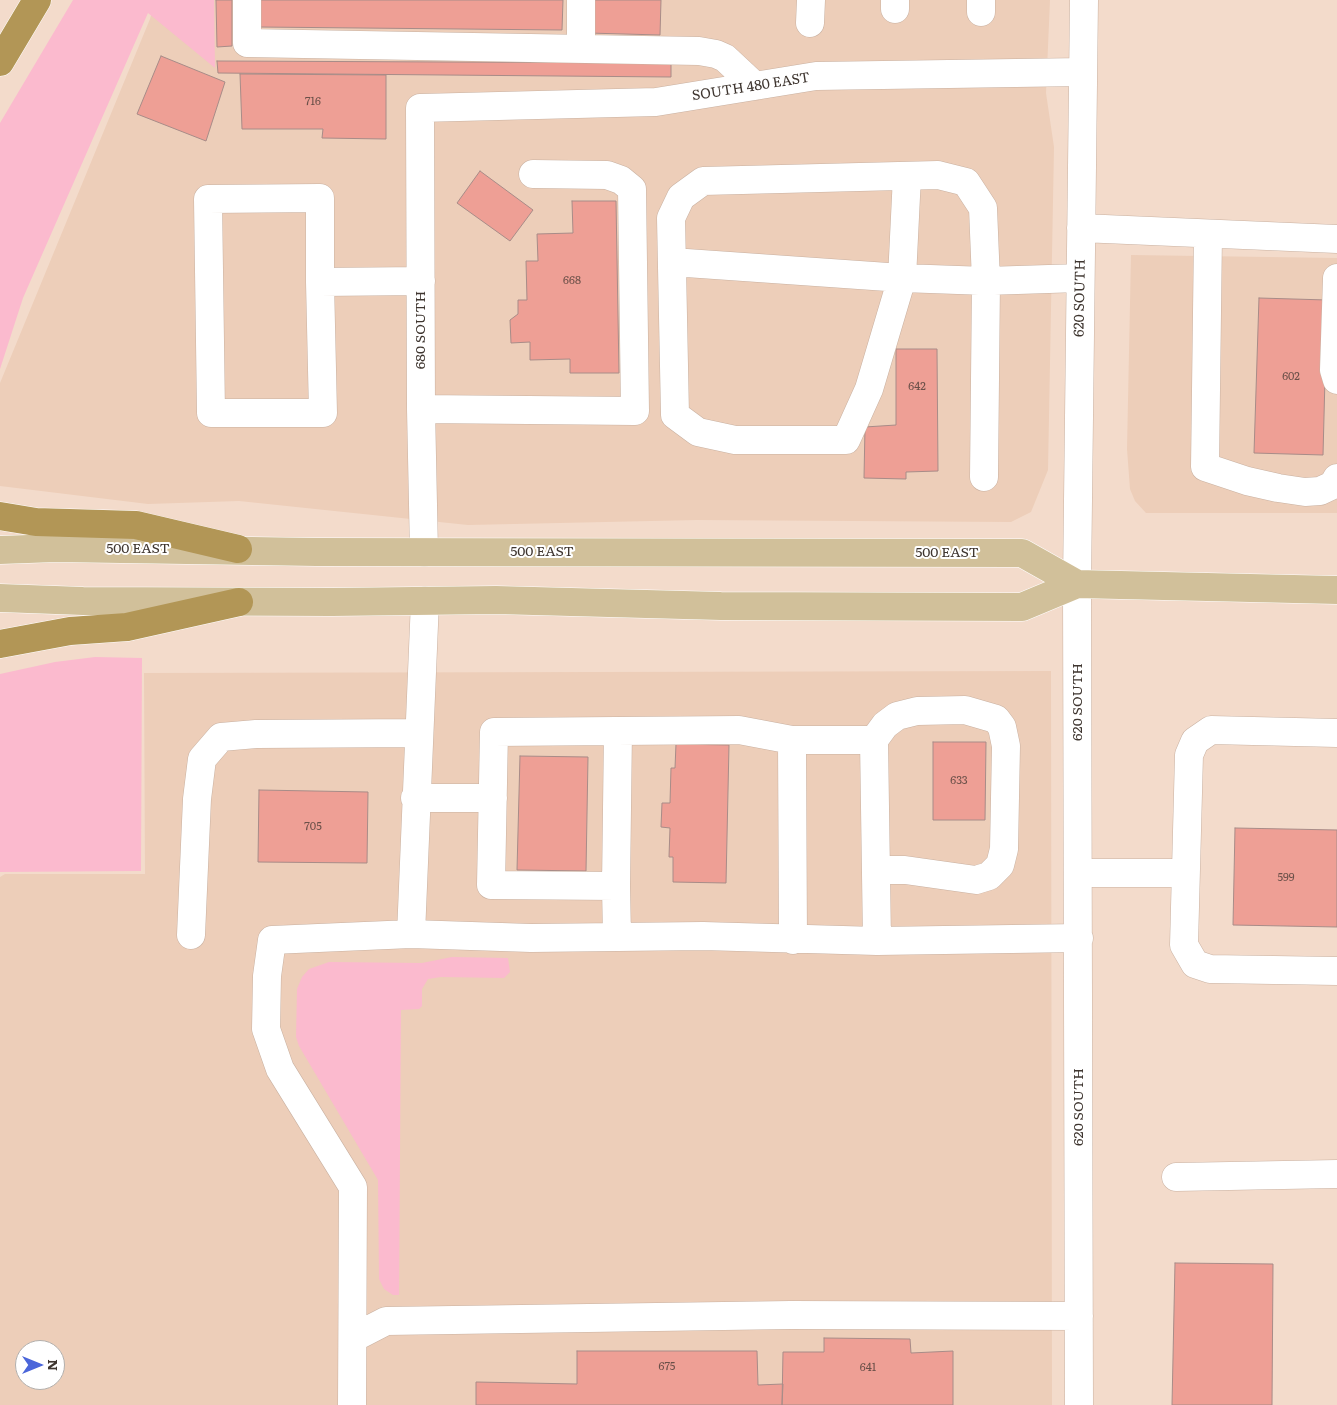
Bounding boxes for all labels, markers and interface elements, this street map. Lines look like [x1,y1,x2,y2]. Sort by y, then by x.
street label: SOUTH 480 EAST [691,69,811,105]
house number: 716 [305,95,321,109]
street label: 620 SOUTH [1071,259,1089,337]
house number: 668 [563,274,581,288]
street label: 680 SOUTH [413,291,429,369]
house number: 602 [1282,370,1300,384]
house number: 642 [908,380,926,394]
street label: 500 EAST [106,541,170,557]
street label: 500 EAST [510,544,574,560]
street label: 500 EAST [915,545,979,561]
street label: 620 SOUTH [1070,663,1086,741]
house number: 633 [950,774,968,788]
house number: 705 [304,820,322,834]
house number: 599 [1277,871,1295,885]
street label: 620 SOUTH [1071,1068,1087,1146]
north arrow [15,1340,65,1390]
text: N [44,1359,64,1371]
house number: 675 [659,1360,675,1374]
house number: 641 [860,1361,876,1375]

